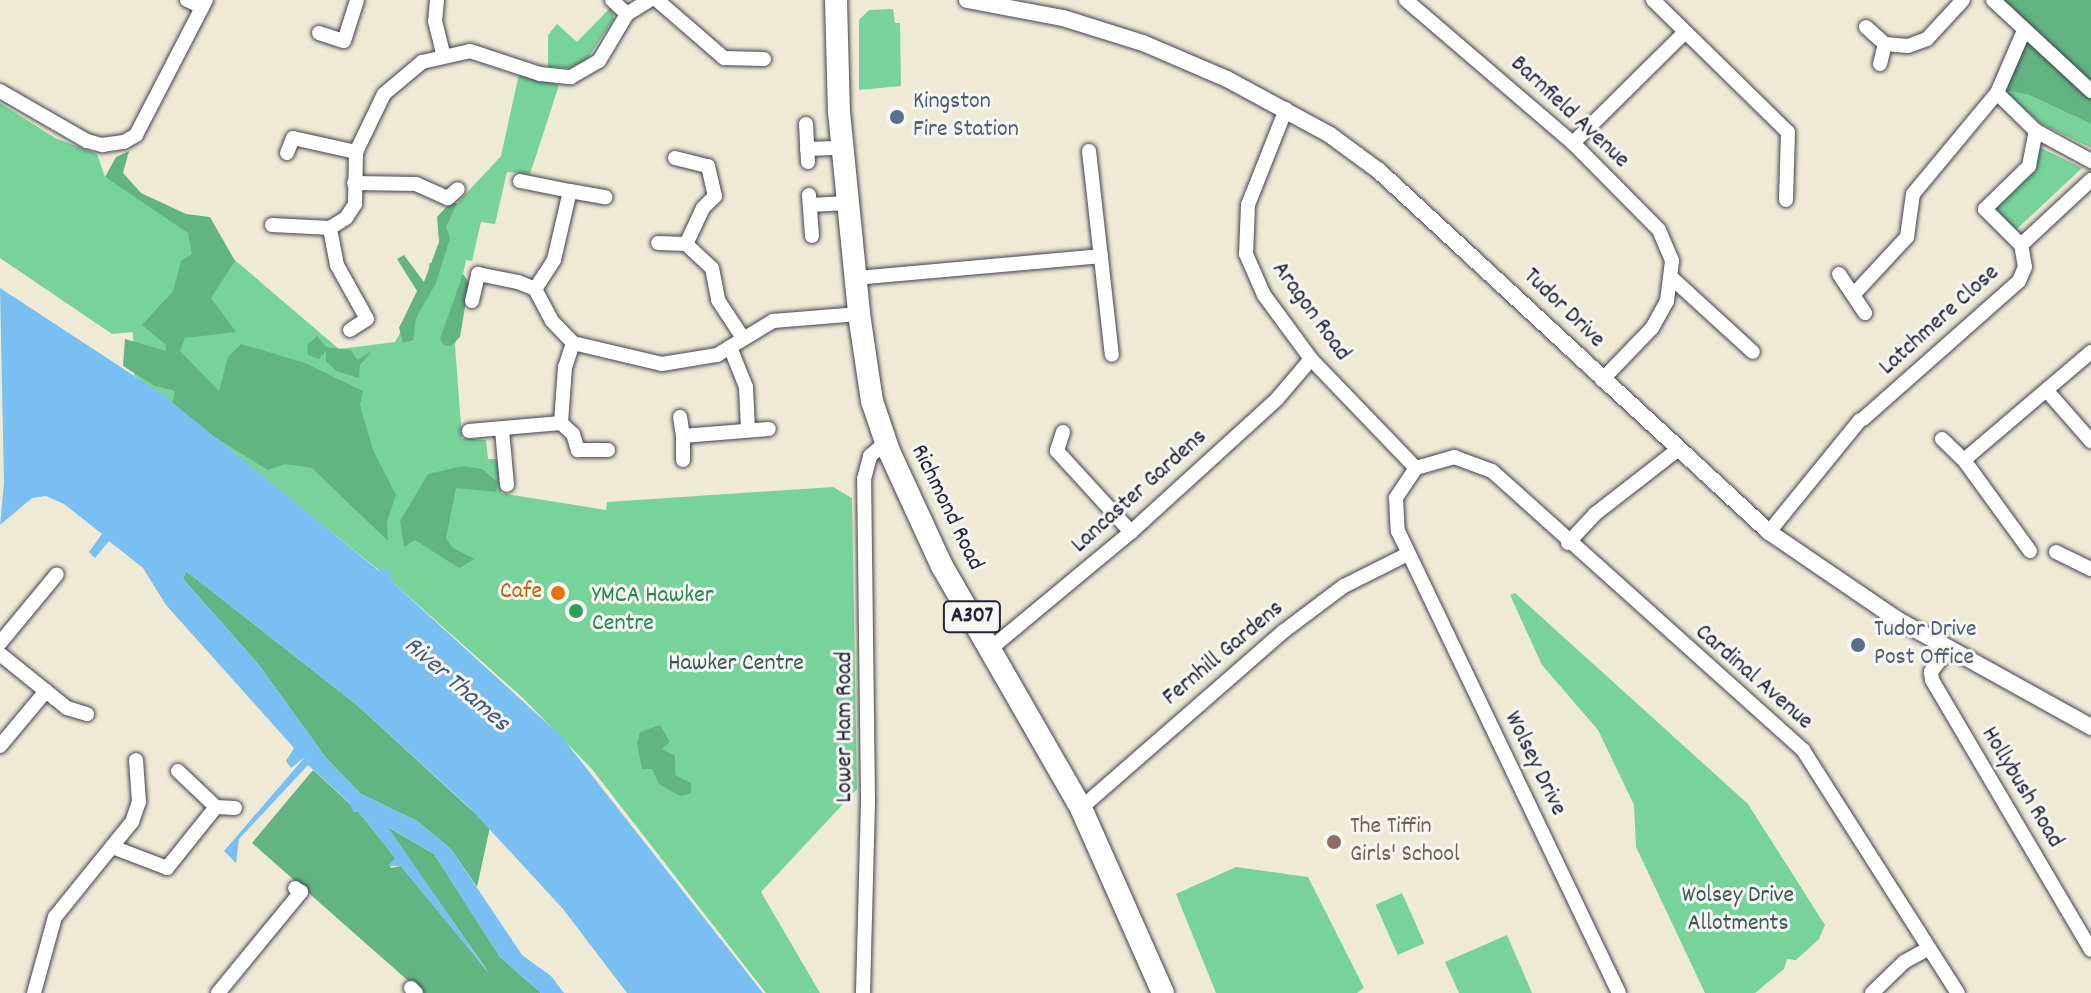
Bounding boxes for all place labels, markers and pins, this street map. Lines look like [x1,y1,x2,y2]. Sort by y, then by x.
place label: Kingston Fire Station [913,89,1019,145]
marker: Kingston Fire Station [888,108,906,126]
place label: Cafe [500,579,542,607]
place label: YMCA Hawker Centre [592,583,714,639]
marker: Cafe [549,584,567,602]
marker: YMCA Hawker Centre [567,602,585,620]
place label: Tudor Drive Post Office [1874,617,1977,673]
marker: Tudor Drive Post Office [1849,636,1867,654]
place label: The Tiffin Girls' School [1350,814,1460,870]
marker: The Tiffin Girls' School [1325,833,1343,851]

